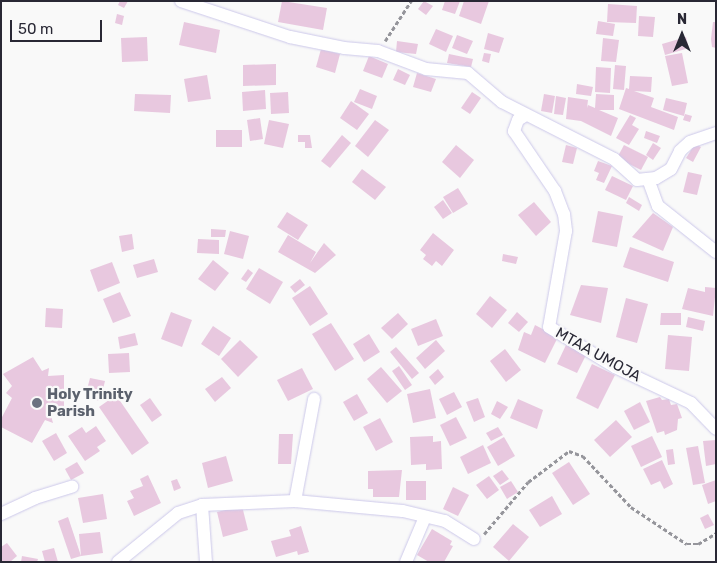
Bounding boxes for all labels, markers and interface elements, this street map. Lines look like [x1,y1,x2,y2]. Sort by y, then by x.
scale bar [12,10,105,42]
north arrow [657,10,707,60]
text: N [677,11,687,28]
text: 50 m [18,20,53,38]
street label: MTAA UMOJA [552,324,644,386]
place label: Holy Trinity Parish [47,385,133,420]
marker: Holy Trinity Parish [31,397,43,409]

